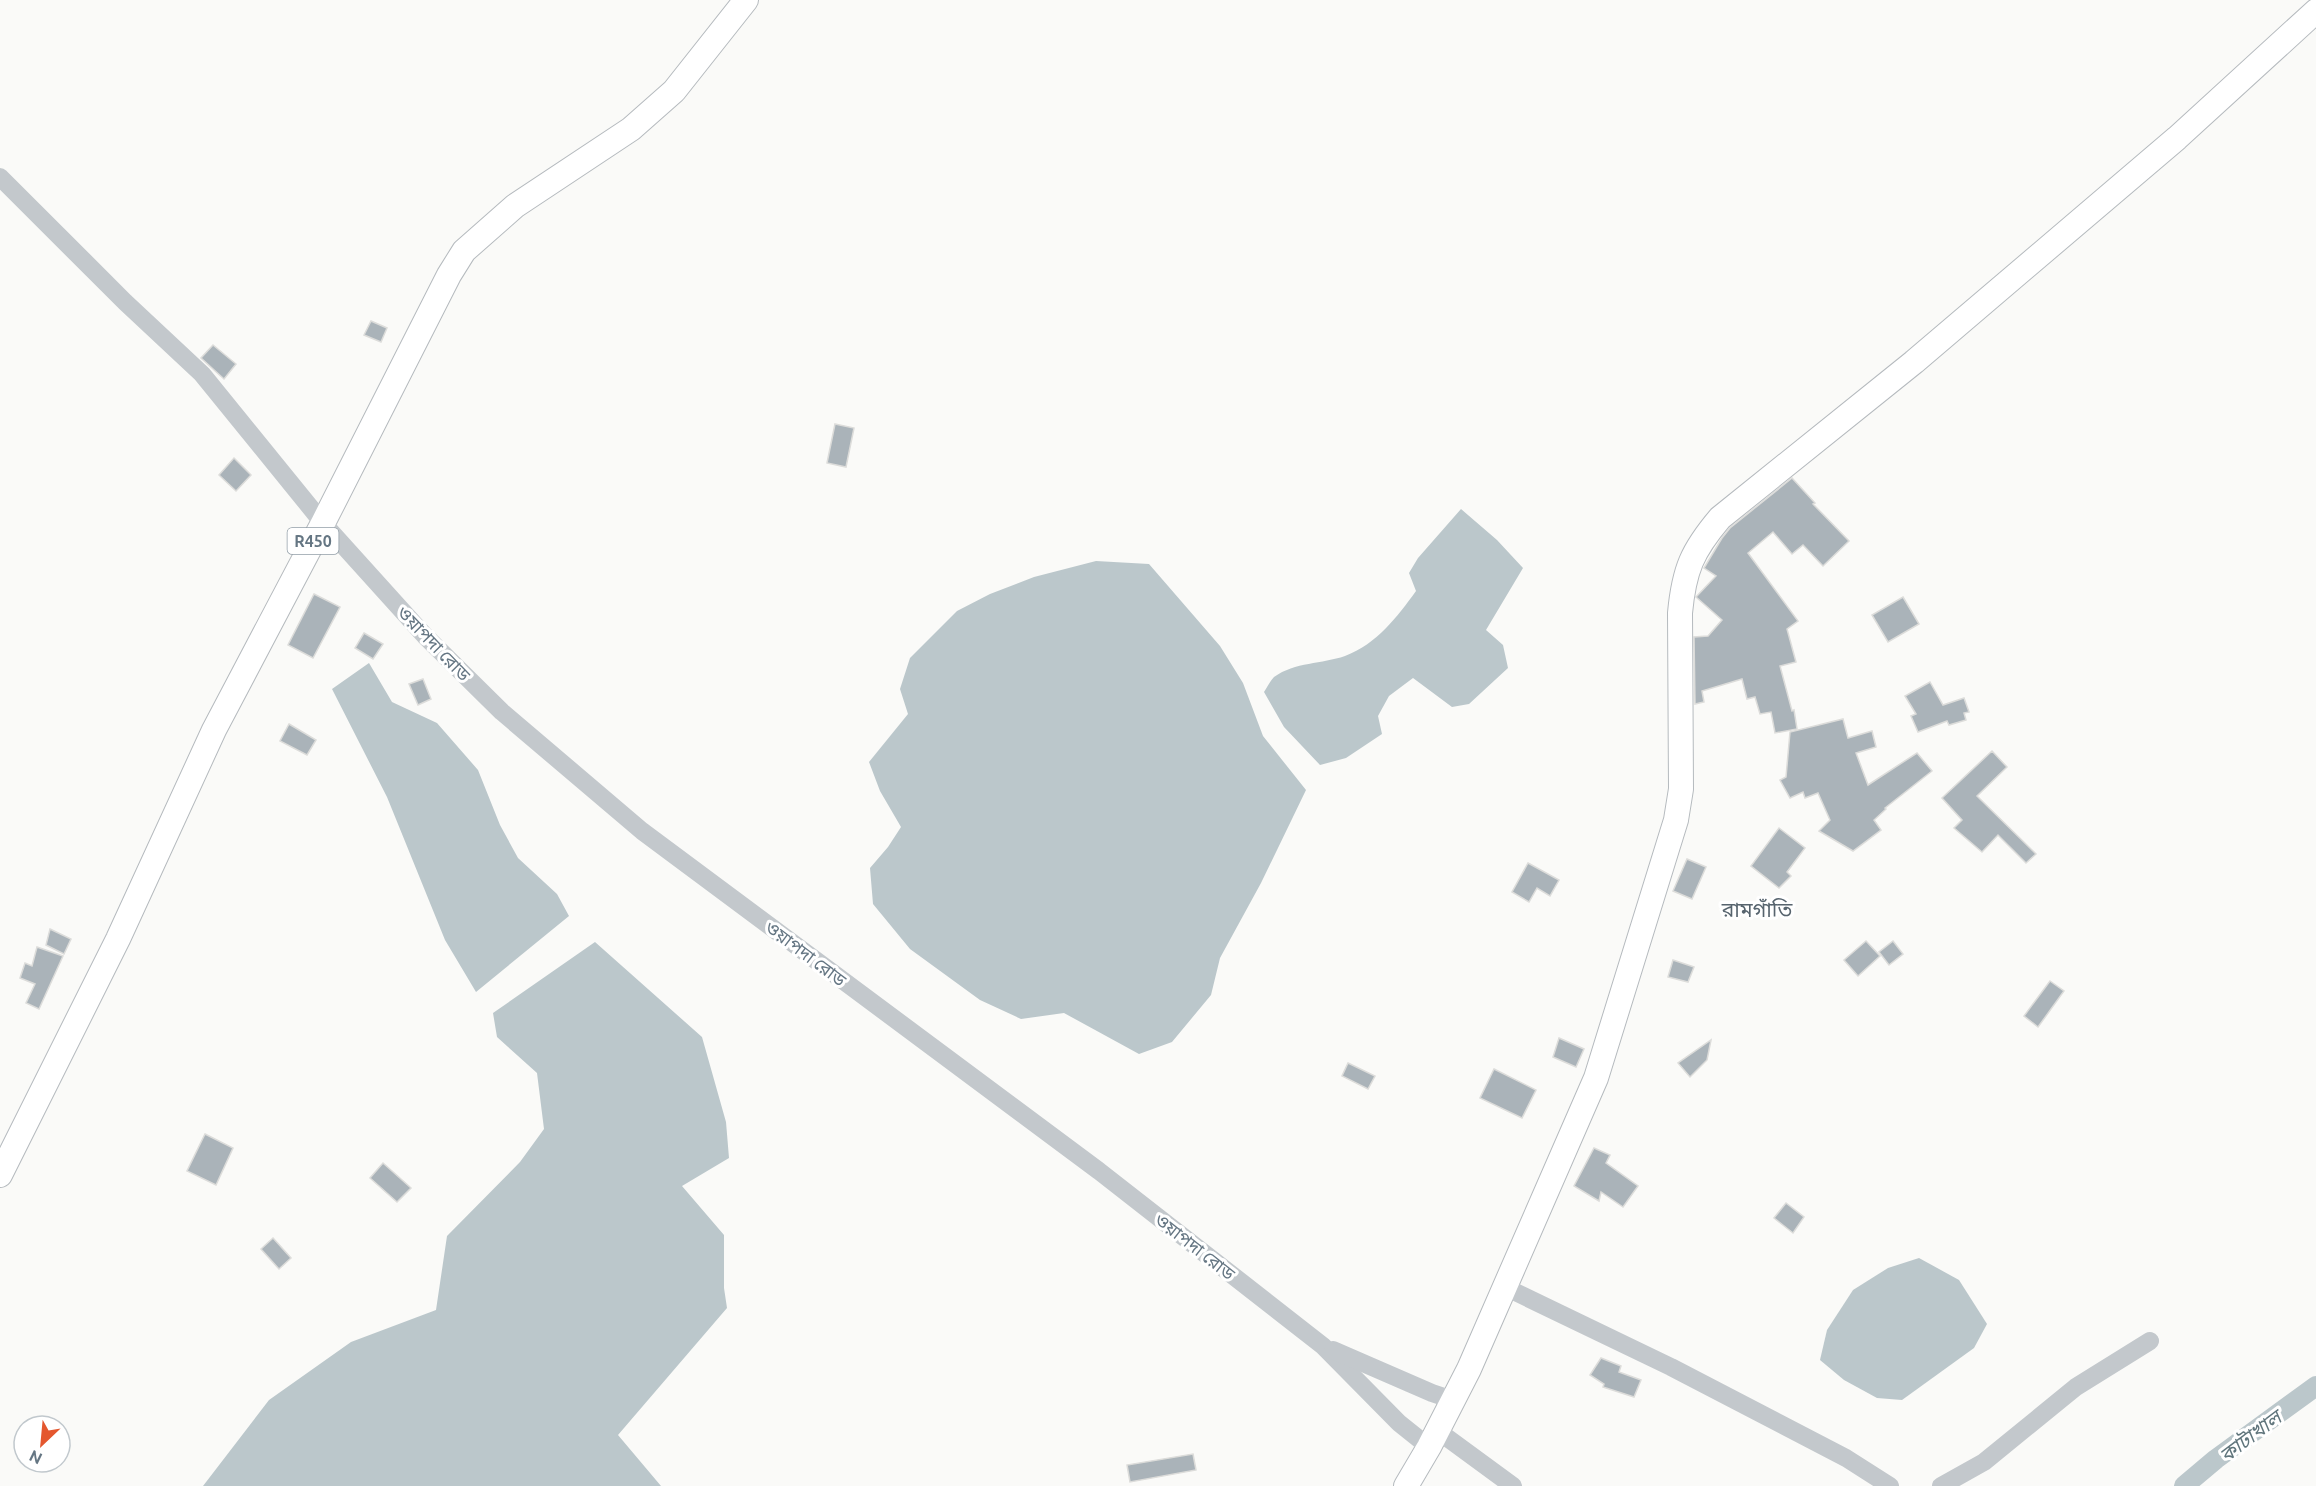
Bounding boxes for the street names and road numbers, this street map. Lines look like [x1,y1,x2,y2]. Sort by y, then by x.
road number: R450 [288,528,338,554]
street label: ওয়াপদা রোড [393,602,475,685]
street label: ওয়াপদা রোড [762,916,850,990]
street label: ওয়াপদা রোড [1151,1209,1239,1284]

